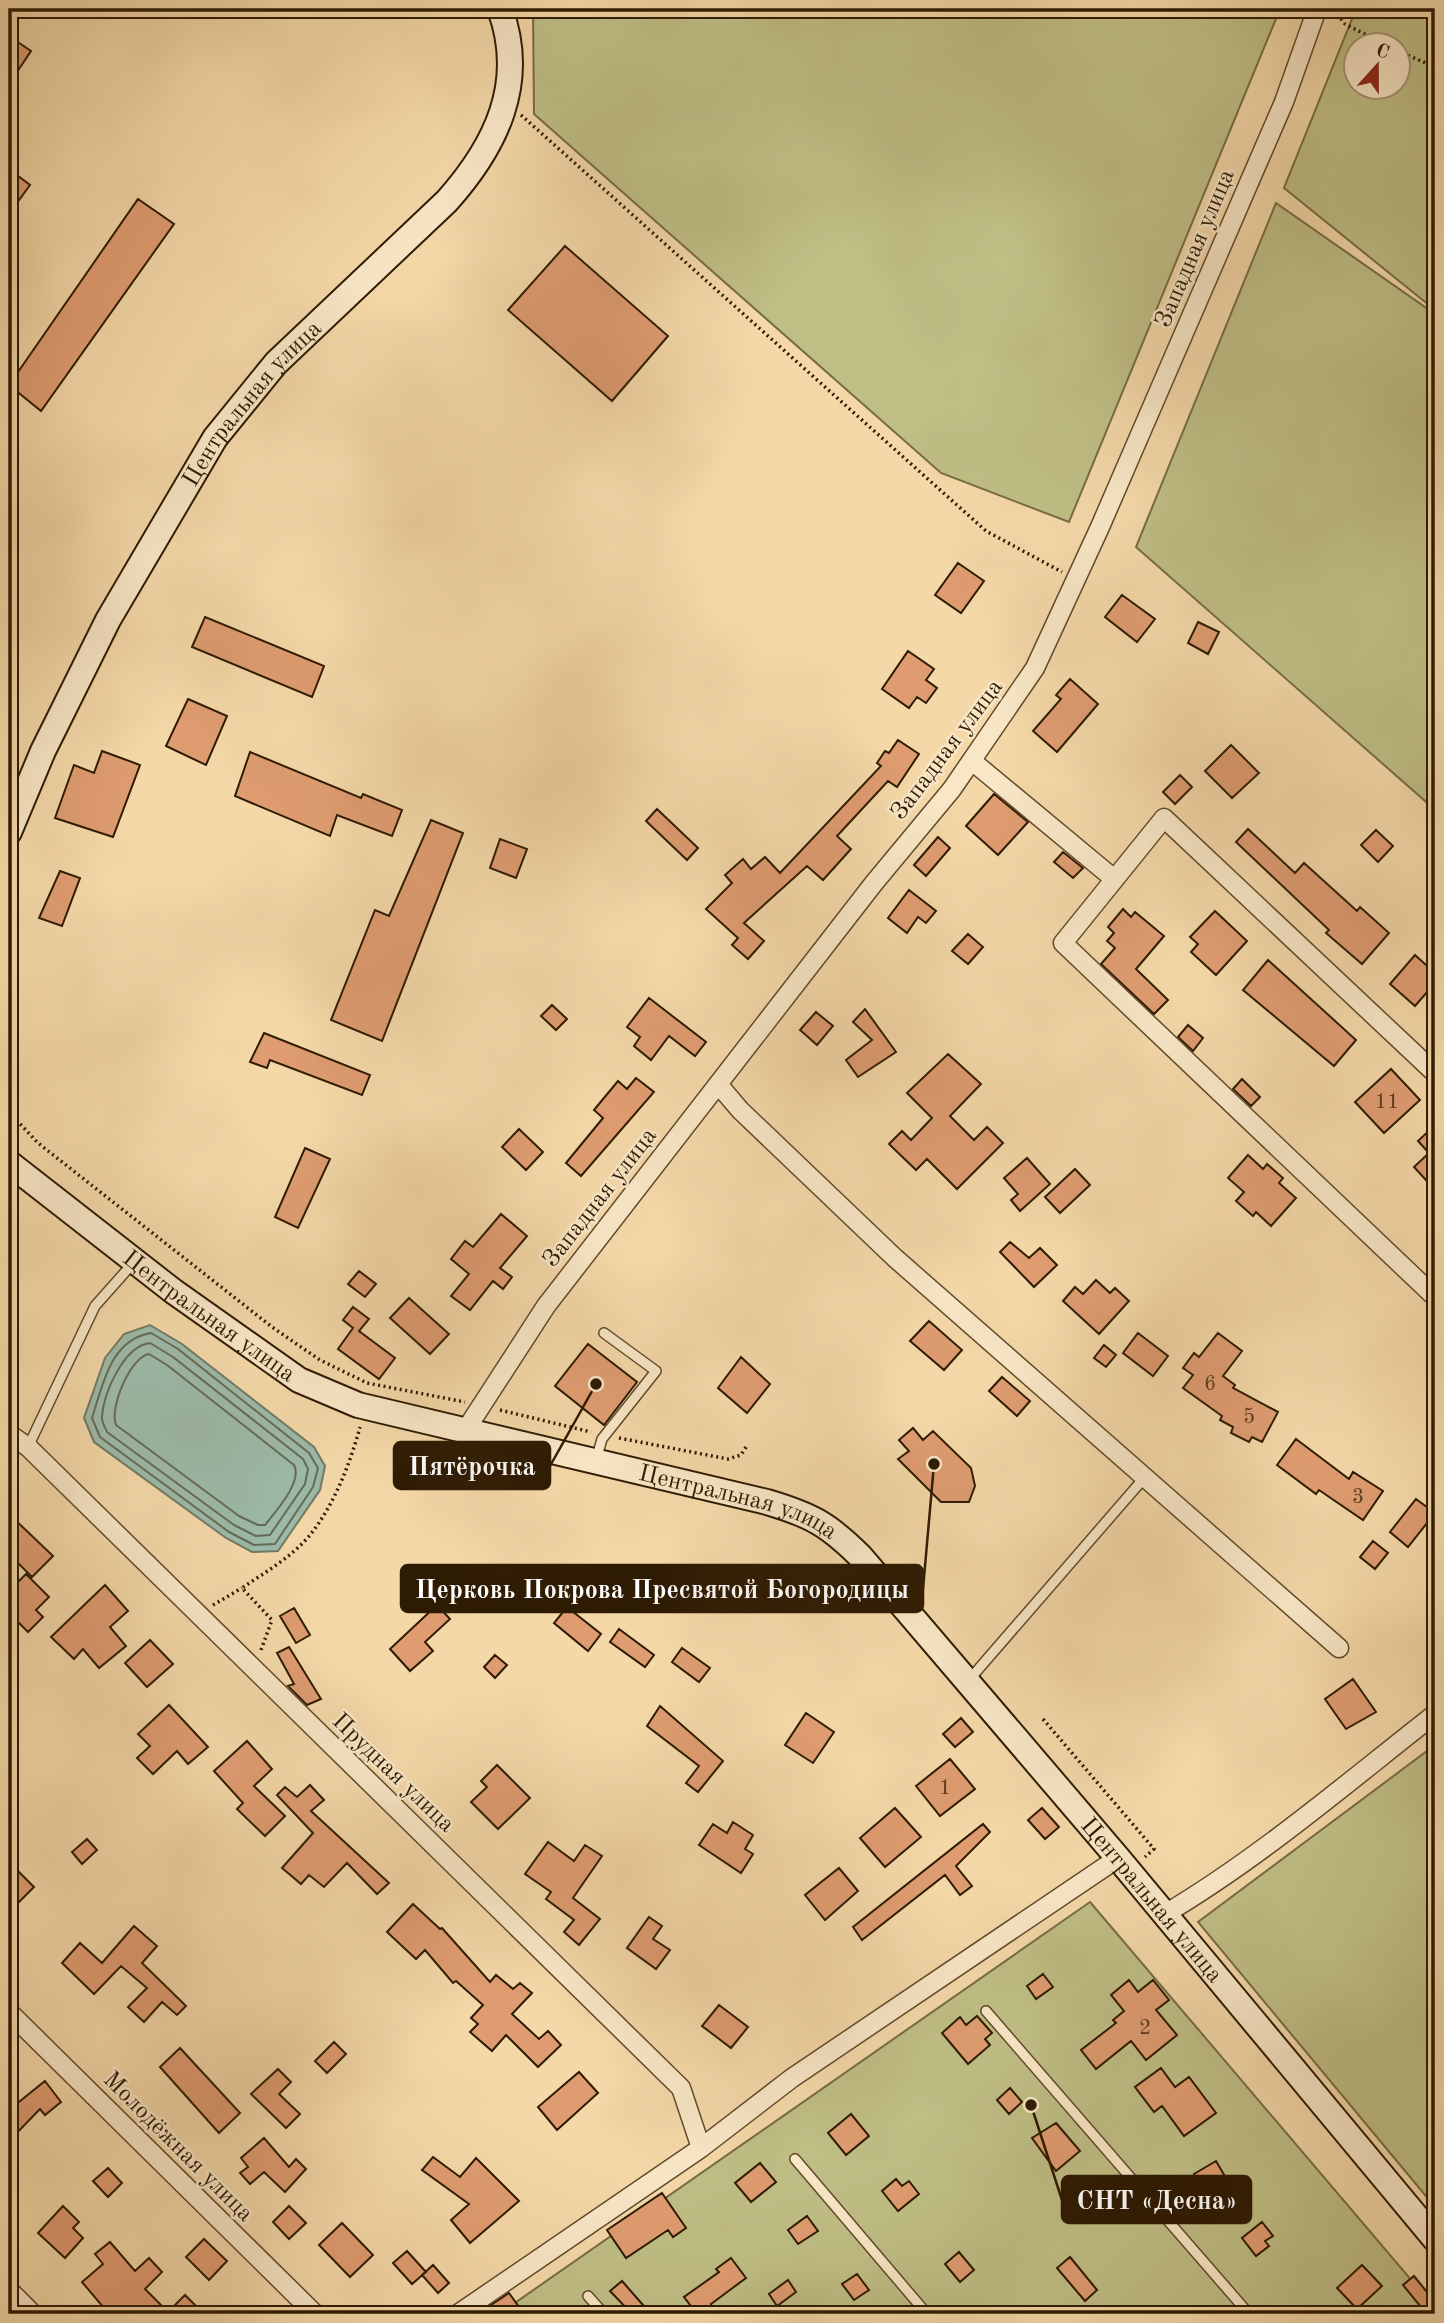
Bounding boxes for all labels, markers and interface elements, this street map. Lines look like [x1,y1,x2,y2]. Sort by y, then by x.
north arrow [1342,32,1412,102]
text: С [1373,41,1391,64]
street label: Западная улица [1152,166,1240,331]
street label: Центральная улица [179,317,327,491]
street label: Западная улица [887,675,1008,825]
house number: 11 [1375,1092,1399,1113]
street label: Западная улица [539,1124,662,1272]
street label: Центральная улица [118,1247,299,1388]
house number: 6 [1204,1374,1216,1395]
house number: 5 [1243,1407,1255,1428]
callout: Пятёрочка [394,1442,550,1489]
text: Пятёрочка [408,1455,536,1481]
street label: Центральная улица [636,1462,841,1545]
house number: 3 [1352,1487,1364,1508]
callout: Церковь Покрова Пресвятой Богородицы [401,1565,923,1612]
text: Церковь Покрова Пресвятой Богородицы [415,1578,909,1604]
street label: Прудная улица [327,1709,459,1838]
house number: 1 [939,1778,951,1799]
street label: Центральная улица [1075,1814,1226,1988]
house number: 2 [1139,2018,1151,2039]
street label: Молодёжная улица [98,2068,257,2227]
callout: СНТ «Десна» [1062,2176,1251,2223]
text: СНТ «Десна» [1076,2189,1238,2215]

